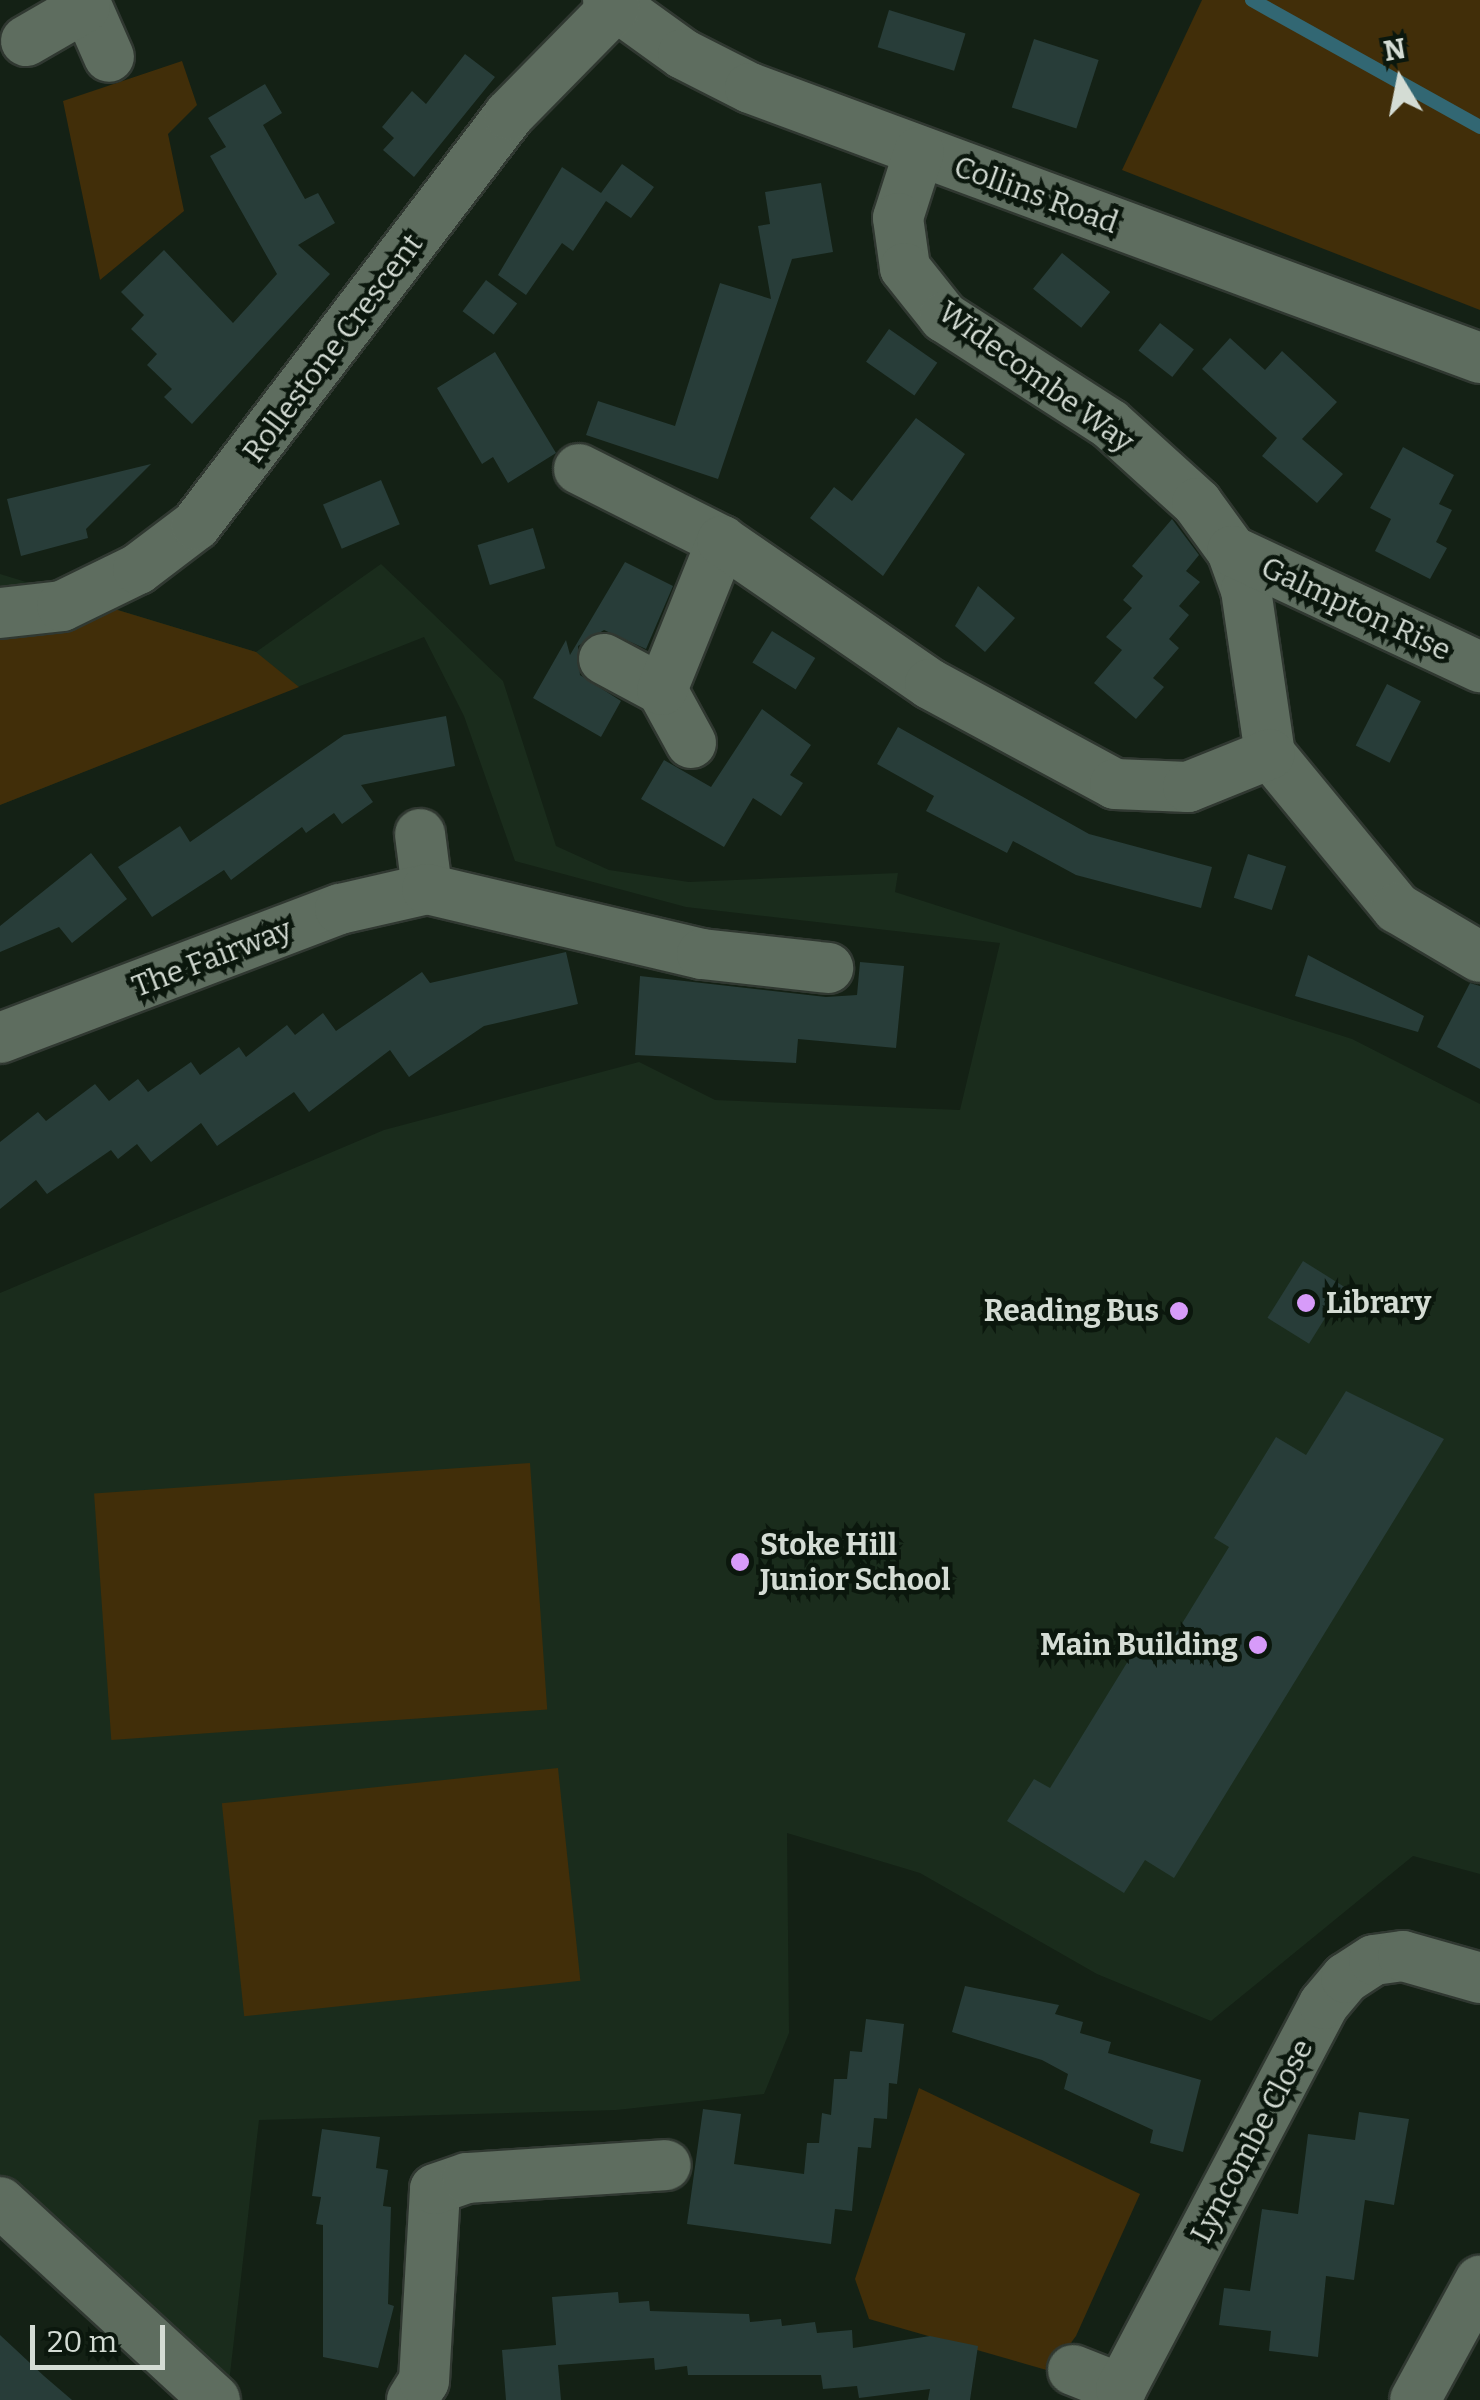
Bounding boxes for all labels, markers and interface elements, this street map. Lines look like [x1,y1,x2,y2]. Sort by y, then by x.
north arrow [1350,30,1450,130]
text: N [1381,32,1408,68]
street label: Collins Road [949,149,1123,241]
street label: Rollestone Crescent [235,227,431,469]
street label: Widecombe Way [931,294,1141,460]
street label: Galmpton Rise [1255,549,1457,669]
street label: The Fairway [127,911,297,1005]
place label: Library [1326,1285,1431,1321]
marker: Library [1295,1292,1317,1314]
place label: Reading Bus [984,1293,1159,1329]
marker: Reading Bus [1168,1300,1190,1322]
place label: Stoke Hill Junior School [760,1527,951,1598]
marker: Stoke Hill Junior School [729,1551,751,1573]
place label: Main Building [1040,1627,1238,1663]
marker: Main Building [1247,1634,1269,1656]
street label: Lyncombe Close [1183,2033,1321,2249]
scale bar [35,2305,170,2367]
text: 20 m [47,2324,117,2360]

